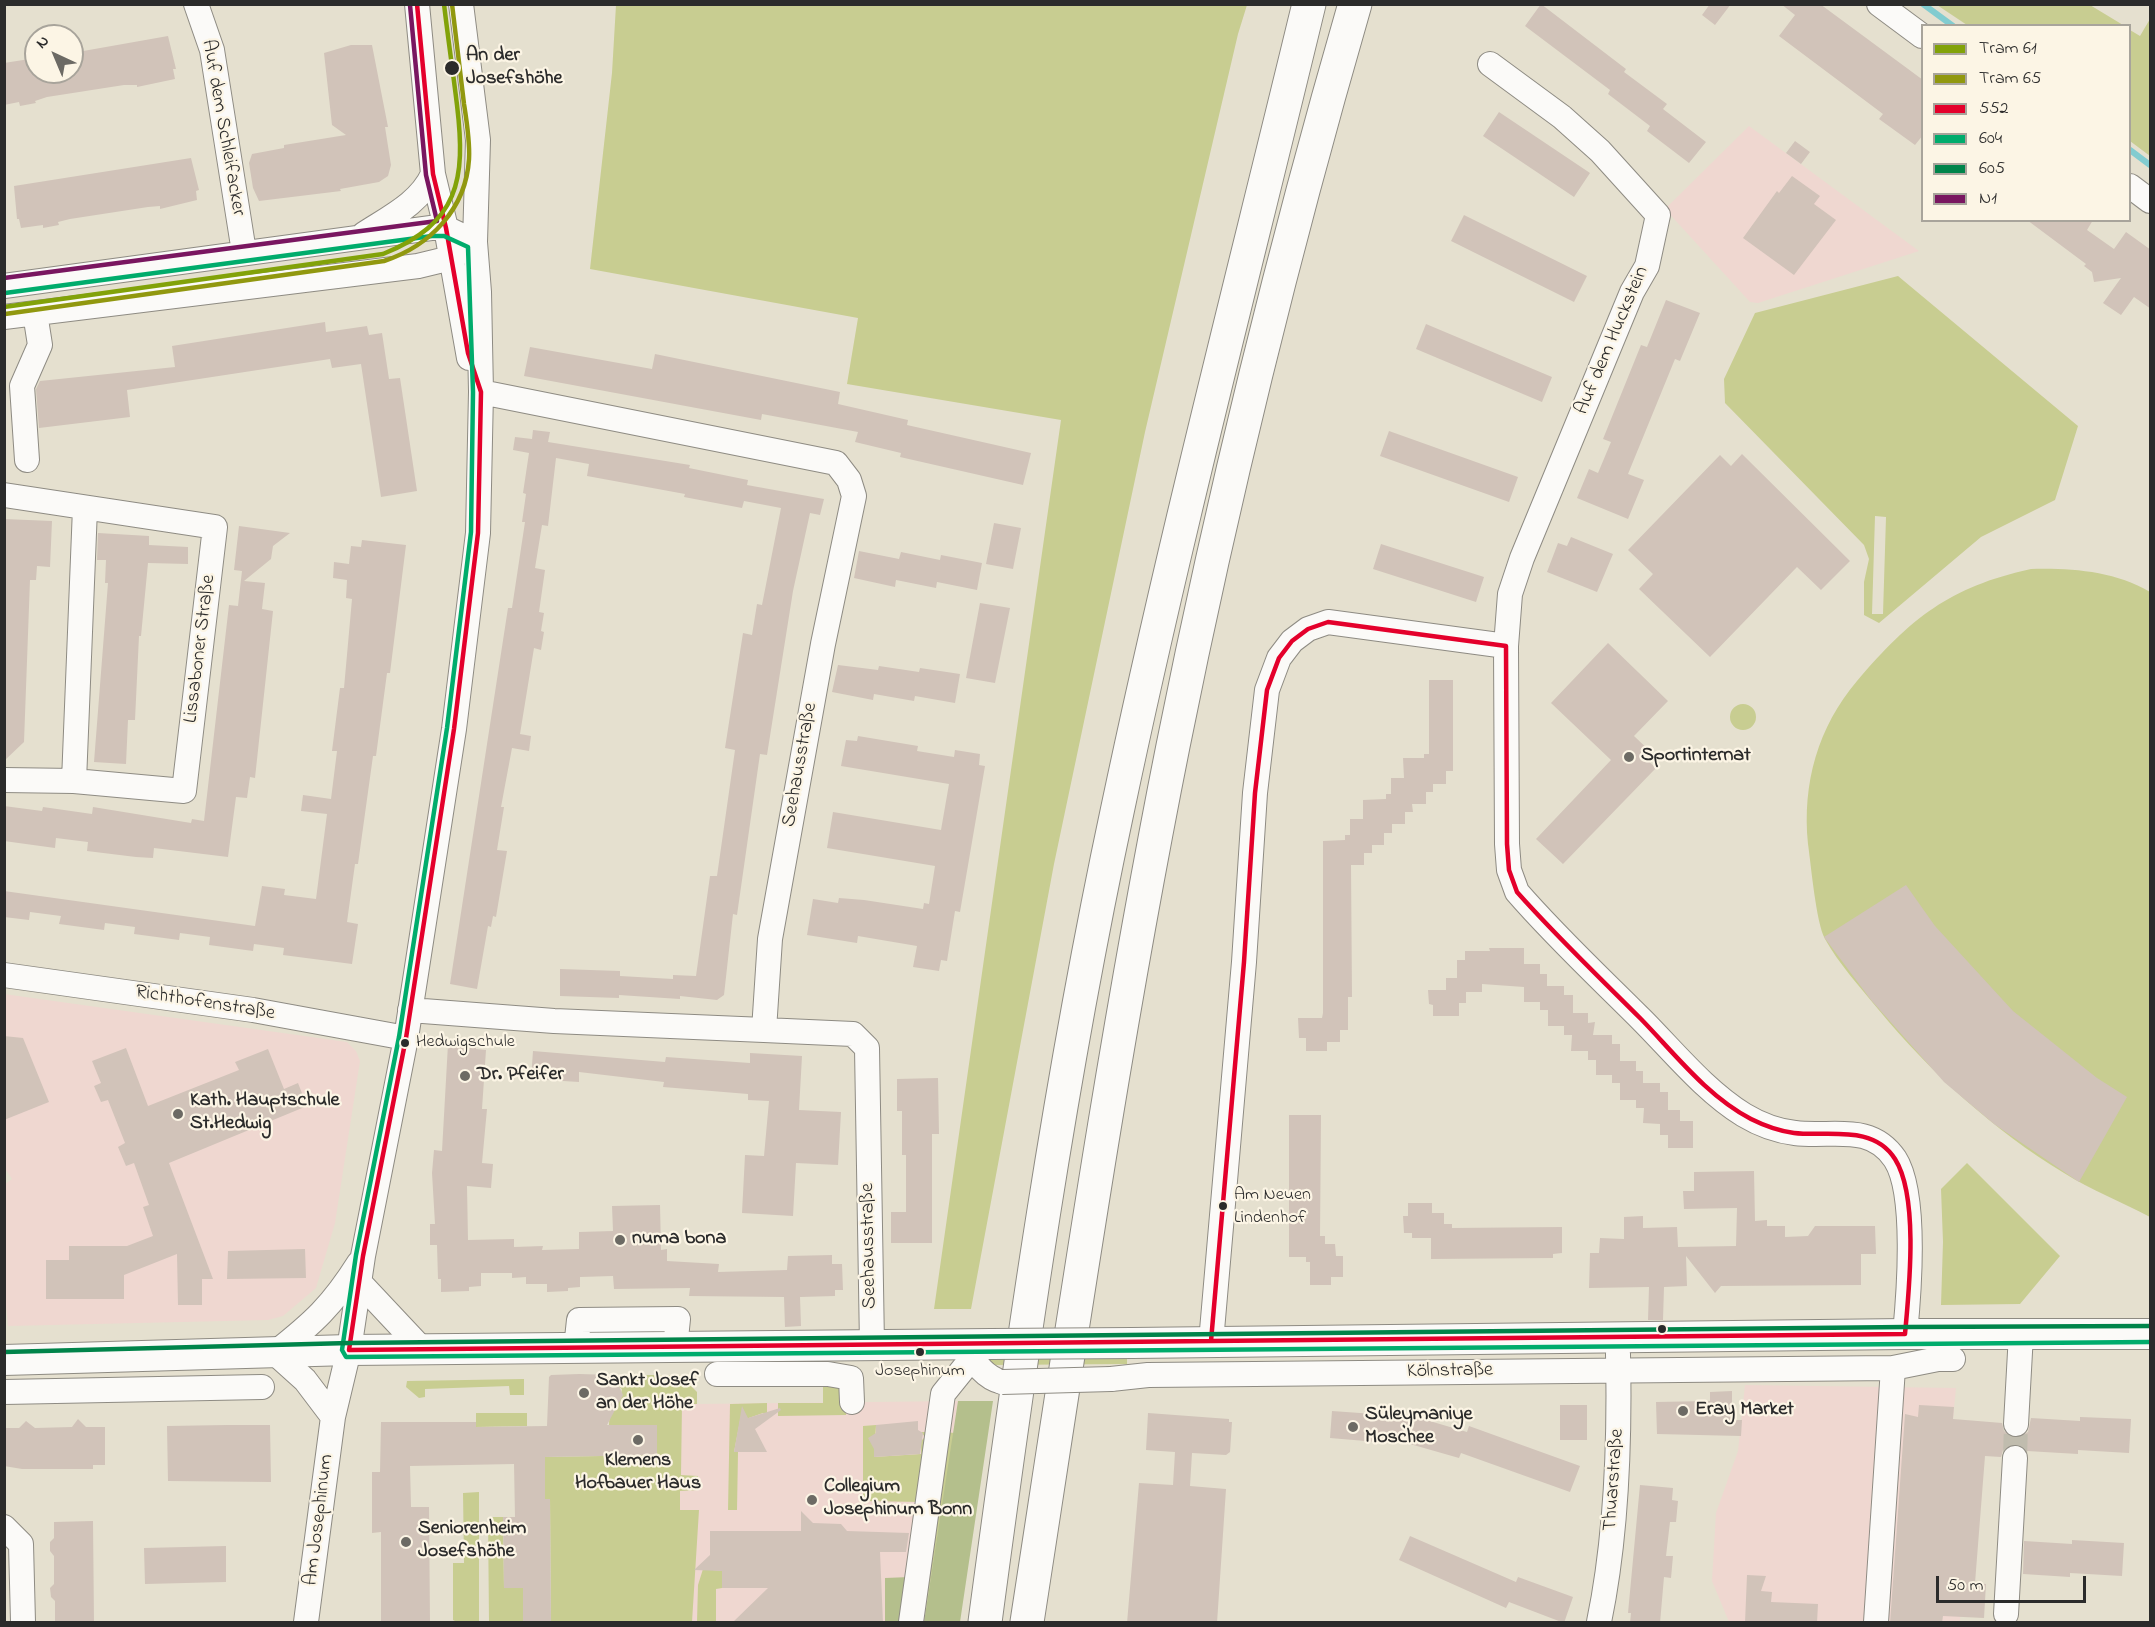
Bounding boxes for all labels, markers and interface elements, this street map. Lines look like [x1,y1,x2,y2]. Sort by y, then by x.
north arrow [24,24,84,84]
legend [1921,24,2131,222]
text: N [31,30,55,55]
text: Tram 61 [1979,36,2037,62]
street label: Auf dem Schleifacker [195,38,249,218]
place label: An der Josefshöhe [466,45,563,92]
marker: An der Josefshöhe [443,59,461,77]
text: Tram 65 [1979,66,2041,92]
text: 552 [1979,96,2009,122]
text: 604 [1979,126,2002,152]
text: 605 [1979,156,2005,182]
text: N1 [1979,186,1997,212]
street label: Auf dem Huckstein [1571,263,1655,419]
street label: Lissaboner Straße [180,574,222,724]
street label: Seehausstraße [778,701,824,829]
place label: Sportinternat [1641,745,1751,769]
marker: Sportinternat [1622,750,1636,764]
street label: Richthofenstraße [133,981,277,1027]
place label: Hedwigschule [416,1032,515,1054]
marker: Hedwigschule [399,1037,411,1049]
place label: Dr. Pfeifer [477,1064,564,1088]
marker: Dr. Pfeifer [458,1069,472,1083]
place label: Kath. Hauptschule St.Hedwig [190,1090,339,1137]
marker: Kath. Hauptschule St.Hedwig [171,1107,185,1121]
street label: Seehausstraße [857,1183,883,1309]
place label: Am Neuen Lindenhof [1234,1185,1311,1228]
marker: Am Neuen Lindenhof [1217,1200,1229,1212]
place label: numa bona [632,1228,726,1252]
marker: numa bona [613,1233,627,1247]
unlabelled marker [1656,1323,1668,1335]
marker: Josephinum [914,1346,926,1358]
street label: Kölnstraße [1407,1359,1493,1385]
place label: Josephinum [875,1361,965,1383]
place label: Sankt Josef an der Höhe [596,1370,699,1417]
marker: Sankt Josef an der Höhe [577,1386,591,1400]
place label: Eray Market [1695,1399,1794,1423]
place label: Süleymaniye Moschee [1365,1404,1473,1451]
marker: Eray Market [1676,1404,1690,1418]
marker: Süleymaniye Moschee [1346,1420,1360,1434]
street label: Thuarstraße [1599,1428,1631,1532]
marker: Klemens Hofbauer Haus [631,1433,645,1447]
place label: Klemens Hofbauer Haus [575,1450,701,1497]
street label: Am Josephinum [300,1453,340,1587]
place label: Collegium Josephinum Bonn [824,1476,972,1523]
marker: Collegium Josephinum Bonn [805,1493,819,1507]
place label: Seniorenheim Josefshöhe [418,1518,526,1565]
marker: Seniorenheim Josefshöhe [399,1535,413,1549]
scale bar [1939,1564,2089,1602]
text: 50 m [1947,1573,1984,1599]

